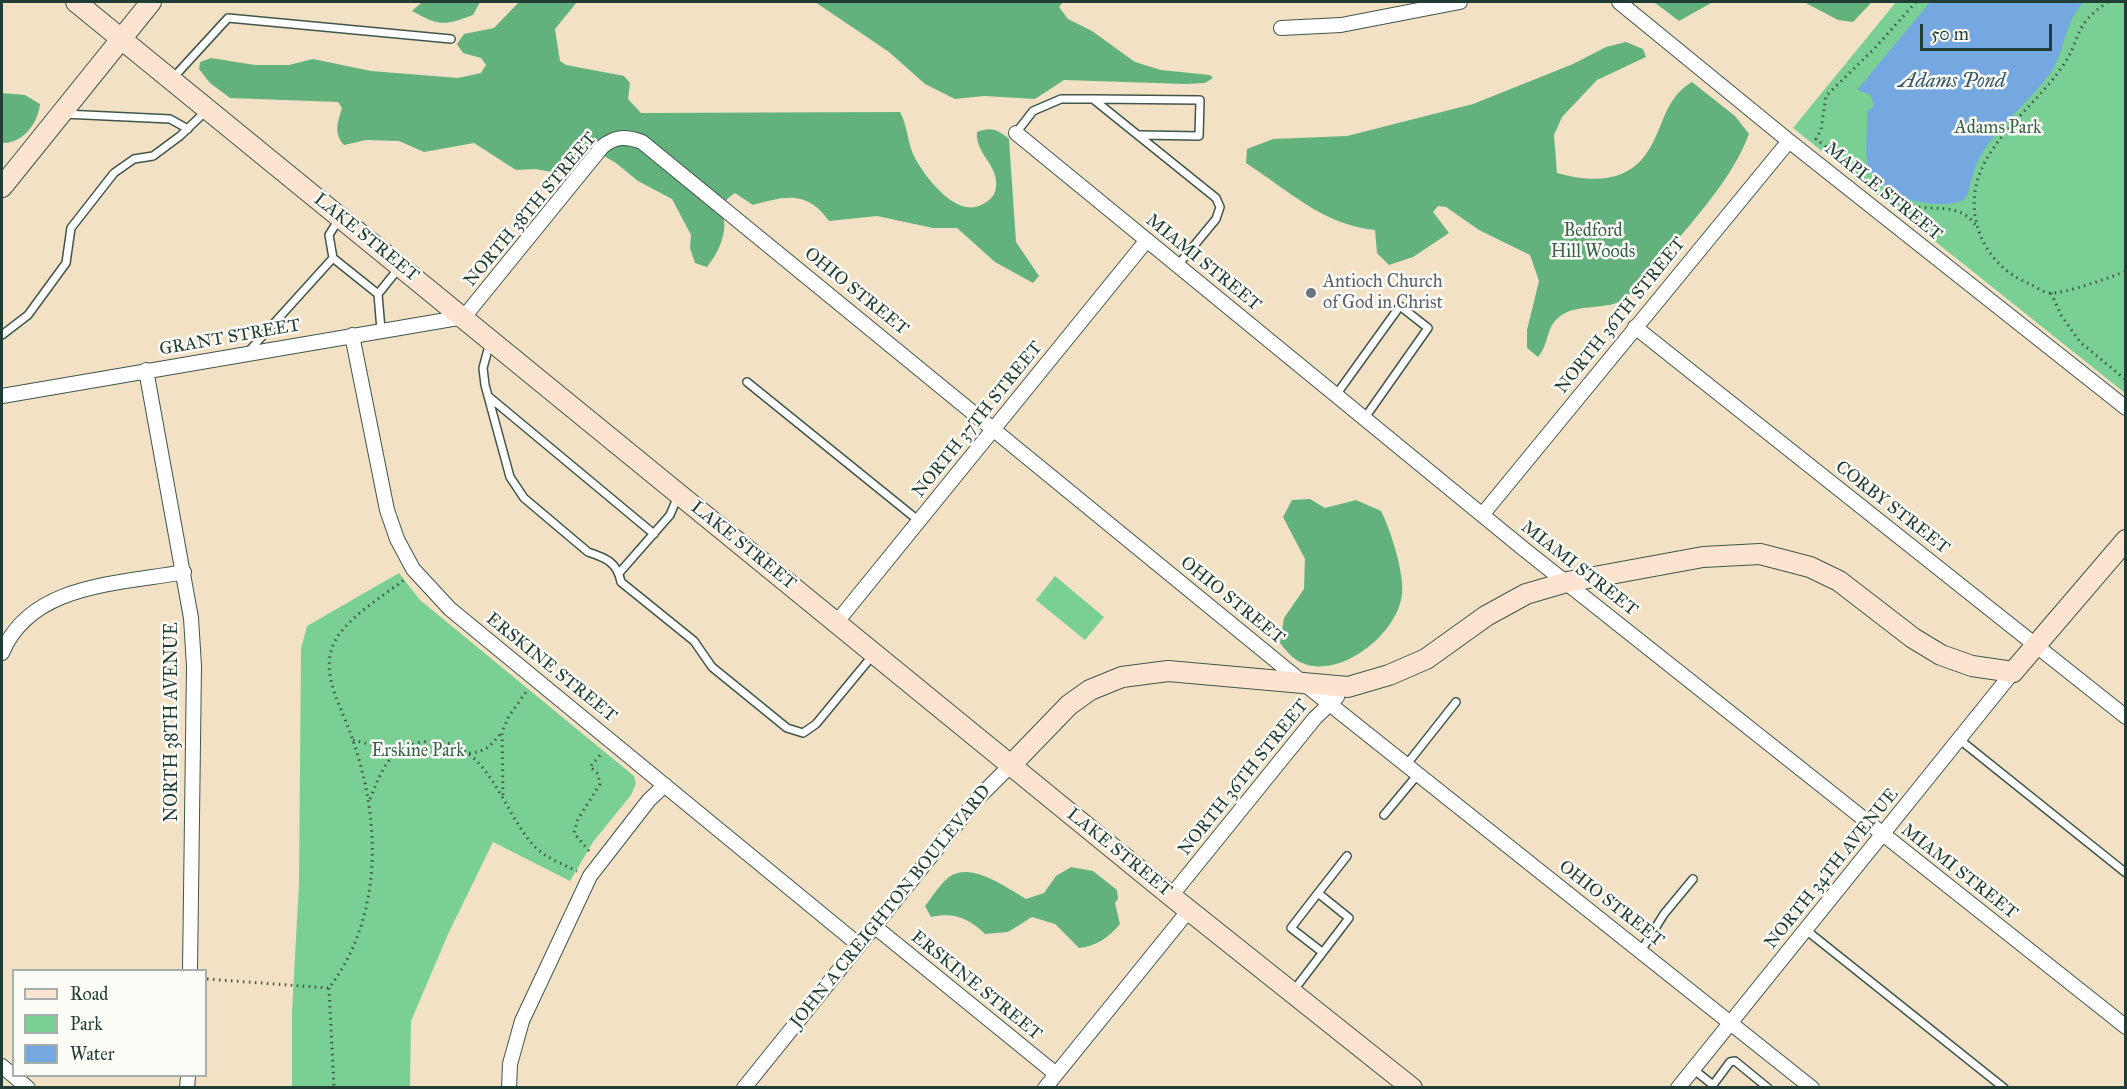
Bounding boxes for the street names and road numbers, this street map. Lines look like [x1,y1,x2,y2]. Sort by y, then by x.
street label: NORTH 38TH STREET [460,128,602,292]
street label: MAPLE STREET [1820,138,1946,246]
street label: LAKE STREET [309,189,423,287]
street label: MIAMI STREET [1141,210,1265,316]
street label: NORTH 36TH STREET [1551,234,1691,398]
street label: OHIO STREET [800,243,912,341]
street label: GRANT STREET [158,315,302,361]
street label: NORTH 37TH STREET [908,337,1048,503]
street label: CORBY STREET [1831,457,1953,559]
street label: LAKE STREET [686,497,800,595]
street label: MIAMI STREET [1516,517,1642,621]
street label: OHIO STREET [1176,552,1288,650]
street label: ERSKINE STREET [481,609,621,727]
street label: NORTH 38TH AVENUE [162,622,184,822]
street label: NORTH 36TH STREET [1174,696,1314,860]
street label: JOHN A CREIGHTON BOULEVARD [786,781,996,1033]
street label: NORTH 34TH AVENUE [1761,784,1903,954]
street label: LAKE STREET [1062,804,1176,902]
street label: MIAMI STREET [1896,820,2022,924]
street label: OHIO STREET [1554,856,1668,952]
street label: ERSKINE STREET [906,927,1046,1045]

